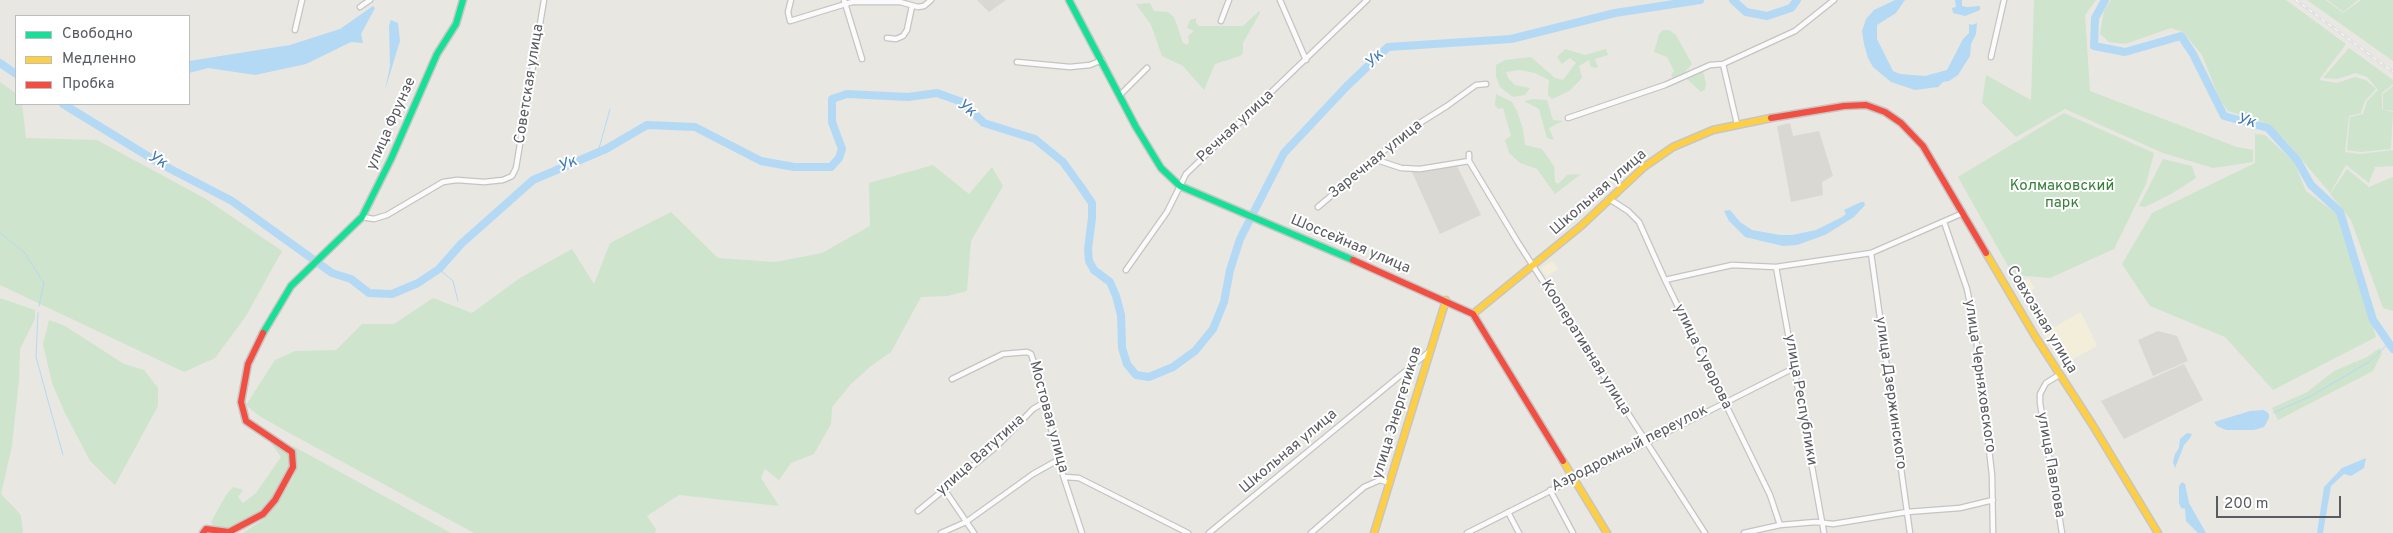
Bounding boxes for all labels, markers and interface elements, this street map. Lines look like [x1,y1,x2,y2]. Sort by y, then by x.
legend [15,15,190,105]
street label: Советская улица [512,23,548,145]
text: Свободно [62,25,133,44]
water label: Ук [1362,47,1388,73]
text: Медленно [62,50,136,69]
text: Пробка [62,75,114,94]
street label: улица Фрунзе [363,75,421,173]
street label: Речная улица [1194,87,1278,167]
water label: Ук [953,96,979,122]
water label: Ук [2234,110,2258,134]
street label: Заречная улица [1326,117,1426,203]
street label: Школьная улица [1547,146,1651,240]
water label: Ук [144,148,170,174]
water label: Ук [556,153,580,177]
park label: Колмаковский парк [2010,178,2114,213]
street label: Шоссейная улица [1287,212,1413,278]
street label: Совхозная улица [2002,263,2080,377]
street label: Кооперативная улица [1536,277,1634,419]
street label: улица Черняховского [1959,298,1999,454]
street label: улица Суворова [1669,302,1735,412]
street label: улица Дзержинского [1870,315,1910,471]
street label: улица Республики [1780,333,1820,467]
street label: улица Энергетиков [1369,345,1427,481]
street label: Мостовая улица [1024,359,1072,475]
street label: Аэродромный переулок [1549,402,1711,496]
street label: Школьная улица [1237,406,1341,498]
street label: улица Павлова [2032,411,2068,519]
street label: улица Ватутина [933,412,1029,500]
scale bar [2218,486,2343,518]
text: 200 m [2224,495,2269,514]

